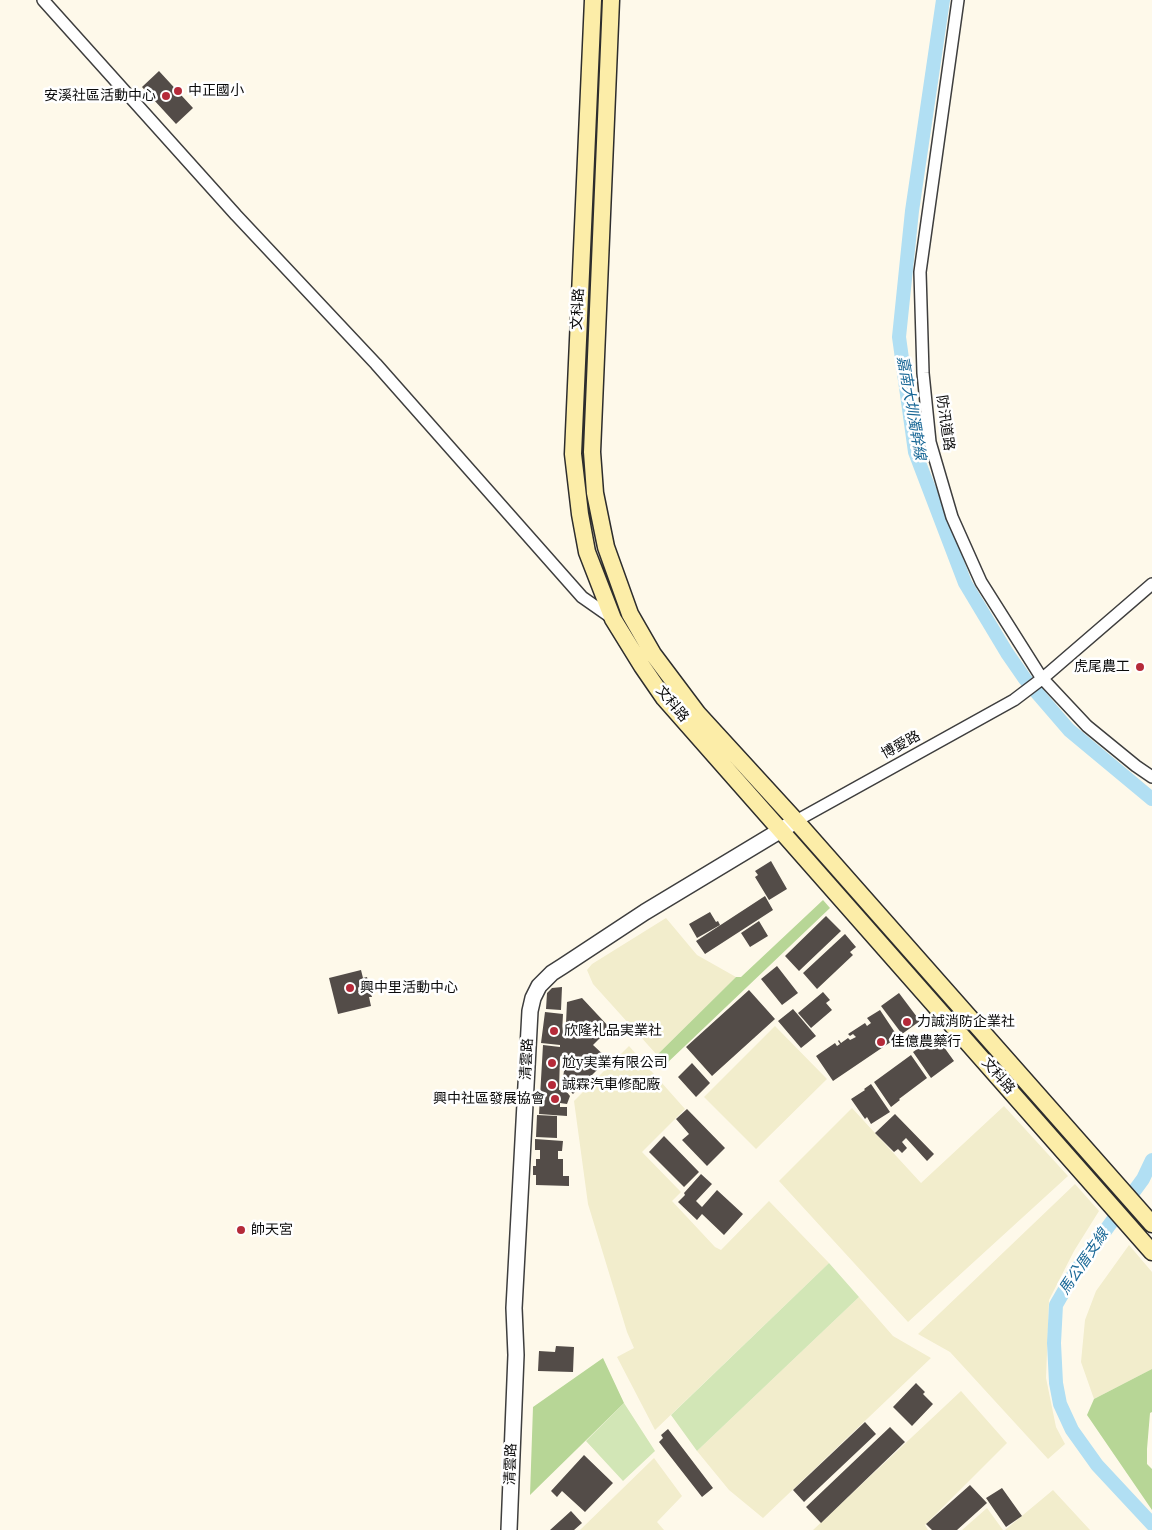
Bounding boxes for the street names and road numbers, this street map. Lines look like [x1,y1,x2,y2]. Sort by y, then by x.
street label: 文科路 [569,288,587,330]
street label: 防汛道路 [933,394,957,452]
street label: 文科路 [652,683,692,725]
street label: 博愛路 [879,727,923,763]
street label: 清雲路 [518,1038,536,1080]
street label: 文科路 [978,1055,1018,1097]
street label: 清雲路 [502,1443,520,1485]

